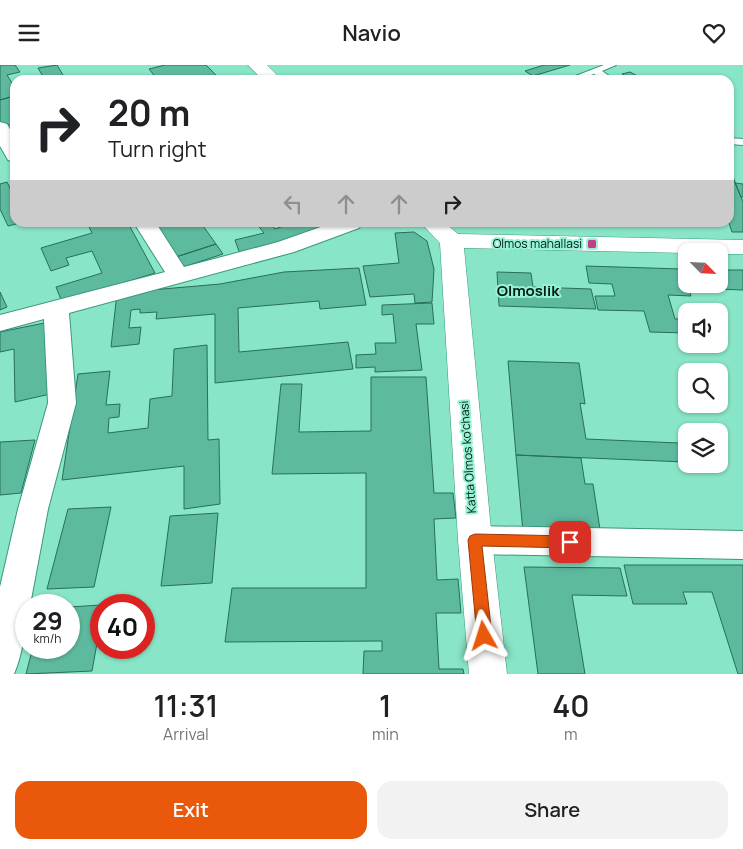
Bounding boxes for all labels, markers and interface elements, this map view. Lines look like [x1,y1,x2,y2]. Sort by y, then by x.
text: Navio [342,18,401,48]
icon: menu [15,19,43,47]
icon: heart [700,19,728,47]
text: 20 m [108,89,190,137]
icon: right [25,95,90,160]
text: Turn right [108,134,206,164]
icon: left [279,190,307,218]
icon: ahead [332,190,360,218]
icon: ahead [385,190,413,218]
icon: right [438,190,466,218]
place label: Olmos mahallasi [493,235,582,252]
marker: Olmos mahallasi [586,238,598,250]
north arrow [678,243,728,293]
map controls [678,243,728,473]
district label: Olmoslik [497,280,560,301]
button: sound [678,303,728,353]
button: search [678,363,728,413]
street label: Katta Olmos ko'chasi [455,400,480,514]
button: layers [678,423,728,473]
pin [549,521,591,563]
icon: arrive [556,528,584,556]
speed limit sign: 40 [90,594,155,659]
text: 29 [32,603,63,638]
position arrow [457,609,509,661]
text: km/h [34,630,61,647]
text: 11:31 [153,685,218,726]
text: 1 [379,685,392,726]
text: 40 [552,685,590,726]
text: Arrival [163,723,209,745]
text: min [372,723,399,745]
text: m [564,723,578,745]
button: Exit [15,781,367,839]
button: Share [377,781,728,839]

